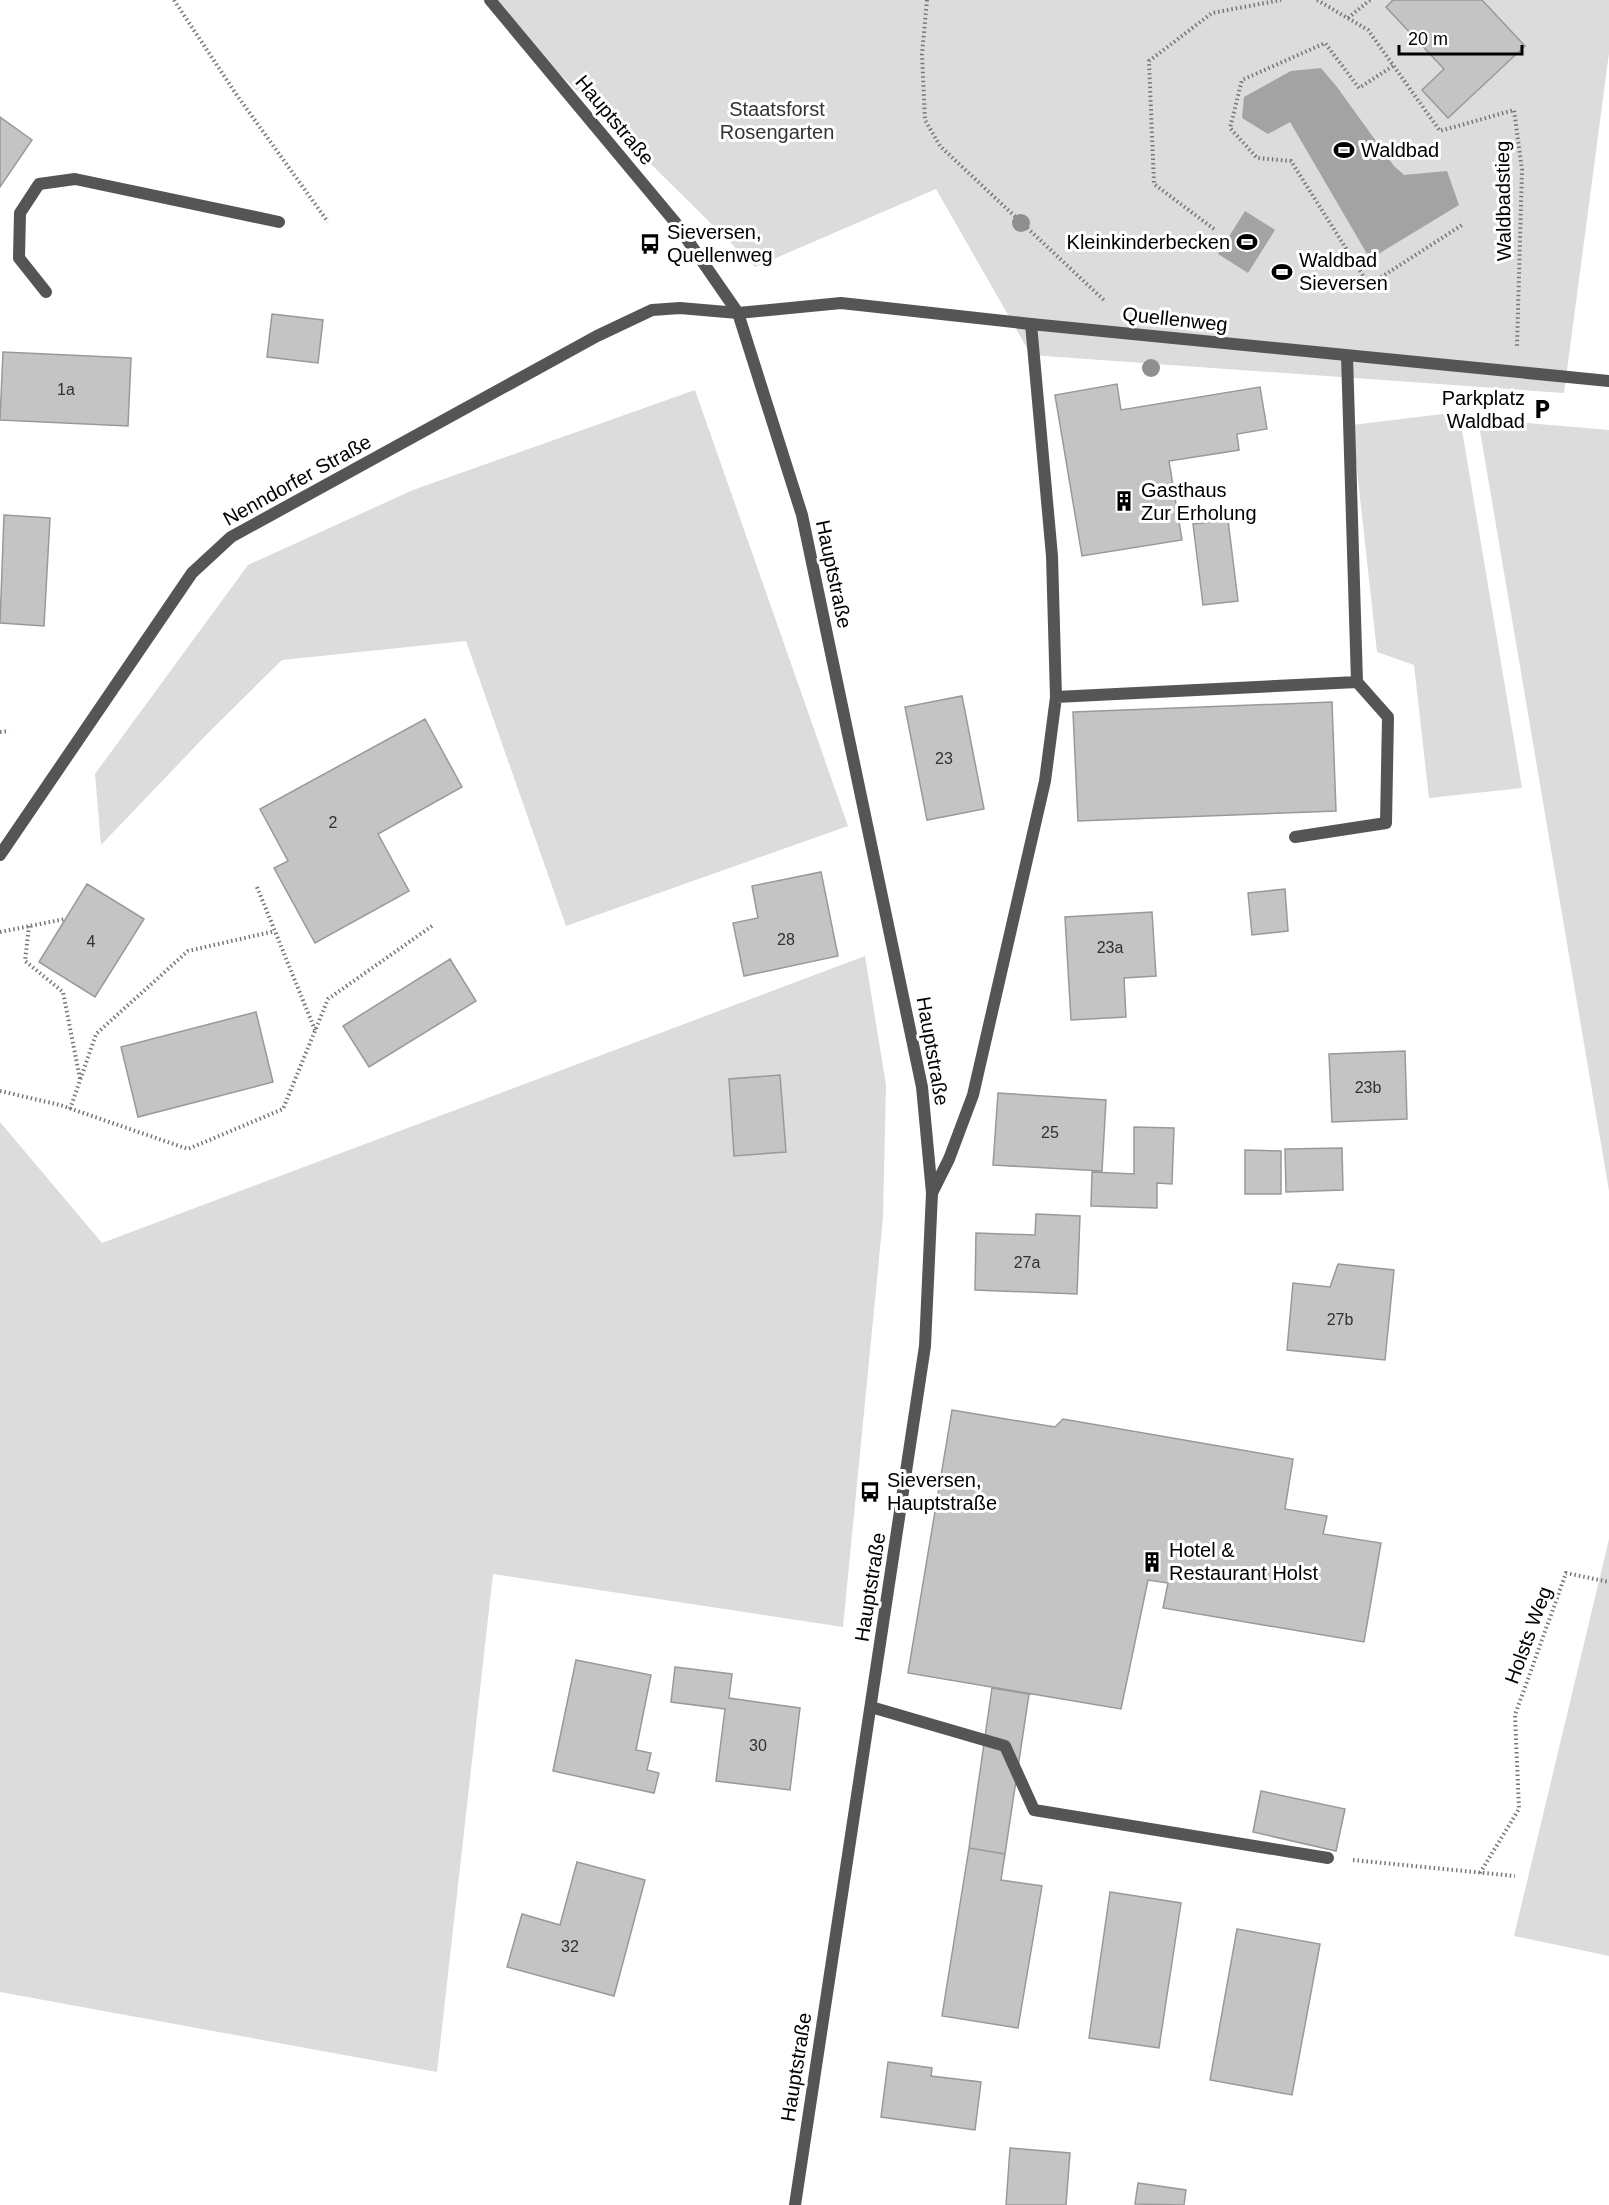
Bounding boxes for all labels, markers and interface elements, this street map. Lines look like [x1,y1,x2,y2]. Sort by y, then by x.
scale bar [1399,18,1522,56]
text: 20 m [1408,29,1448,49]
street label: Hauptstraße [571,71,659,169]
park label: Staatsforst Rosengarten [720,98,834,143]
sports icon: Waldbad [1332,138,1356,162]
place label: Waldbad [1361,139,1439,161]
street label: Waldbadstieg [1491,141,1515,261]
place label: Sieversen, Quellenweg [667,221,773,266]
sports icon: Kleinkinderbecken [1235,230,1259,254]
place label: Kleinkinderbecken [1067,231,1230,253]
bus stop icon: Sieversen, Quellenweg [638,232,662,256]
place label: Waldbad Sieversen [1299,249,1388,294]
sports icon: Waldbad Sieversen [1270,260,1294,284]
street label: Quellenweg [1121,303,1229,335]
house number: 1a [57,381,75,398]
place label: Parkplatz Waldbad [1442,387,1525,432]
parking icon: Parkplatz Waldbad [1530,397,1554,421]
street label: Nenndorfer Straße [219,430,375,530]
place label: Gasthaus Zur Erholung [1141,479,1257,524]
building icon: Gasthaus Zur Erholung [1112,489,1136,513]
street label: Hauptstraße [812,518,856,630]
house number: 23 [935,750,953,767]
house number: 2 [329,814,338,831]
house number: 28 [777,931,795,948]
house number: 4 [87,933,96,950]
house number: 23a [1097,939,1123,956]
street label: Hauptstraße [913,995,953,1107]
house number: 23b [1355,1079,1381,1096]
house number: 25 [1041,1124,1059,1141]
house number: 27a [1014,1254,1040,1271]
house number: 27b [1327,1311,1353,1328]
place label: Sieversen, Hauptstraße [887,1469,997,1514]
bus stop icon: Sieversen, Hauptstraße [858,1480,882,1504]
street label: Hauptstraße [851,1531,889,1643]
place label: Hotel & Restaurant Holst [1169,1539,1318,1584]
building icon: Hotel & Restaurant Holst [1140,1550,1164,1574]
street label: Holsts Weg [1500,1583,1556,1687]
house number: 30 [749,1737,767,1754]
house number: 32 [561,1938,579,1955]
street label: Hauptstraße [777,2011,815,2123]

